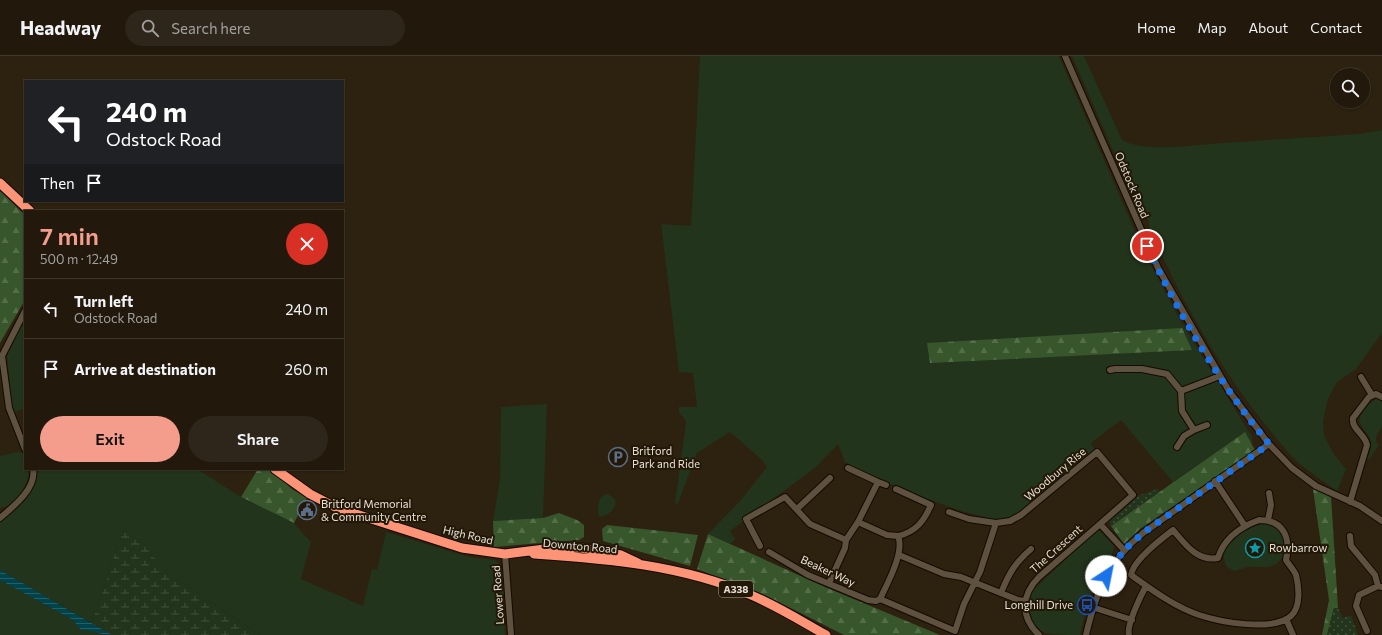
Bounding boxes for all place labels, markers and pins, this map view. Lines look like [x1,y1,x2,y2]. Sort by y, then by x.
pin [1130,229,1164,263]
place label: Britford Park and Ride [632,444,700,470]
parking icon: Britford Park and Ride [607,446,629,468]
place label: Britford Memorial & Community Centre [321,497,426,523]
public building icon: Britford Memorial & Community Centre [296,499,318,521]
place icon: Rowbarrow [1244,537,1266,559]
place label: Rowbarrow [1269,541,1327,554]
bus stop icon: Longhill Drive [1076,594,1098,616]
place label: Longhill Drive [1004,598,1073,611]

